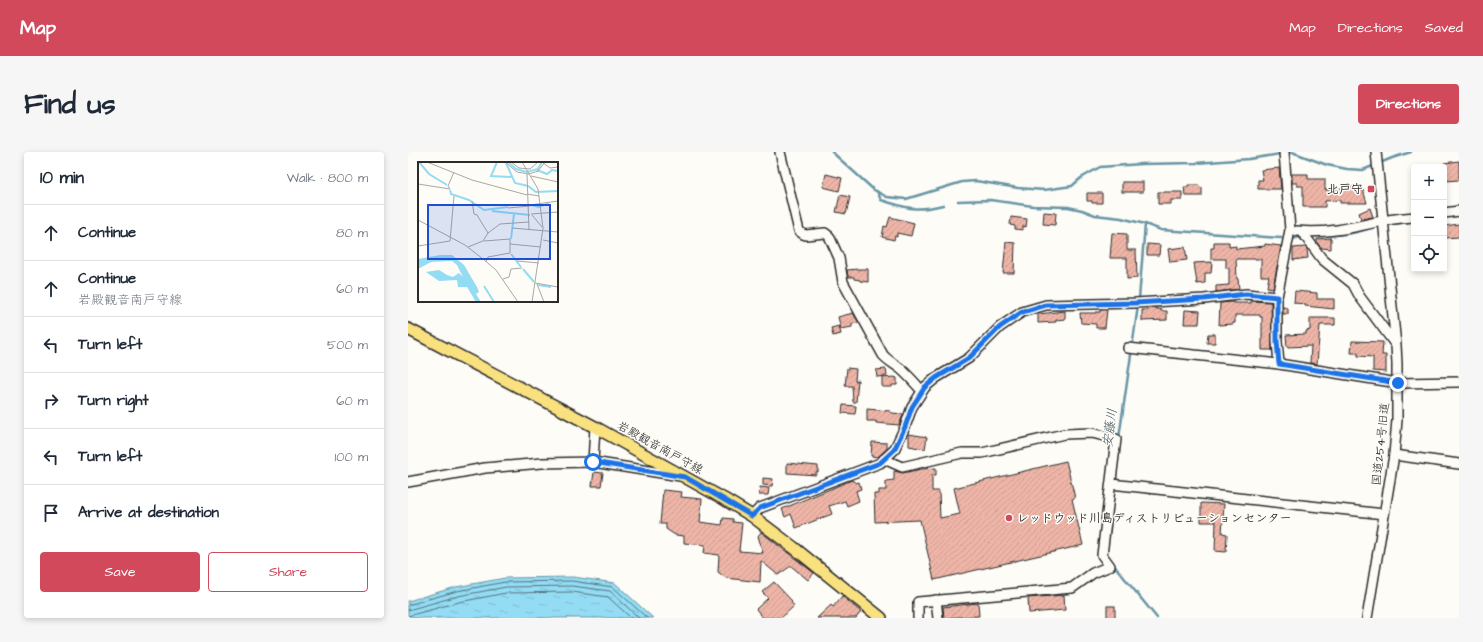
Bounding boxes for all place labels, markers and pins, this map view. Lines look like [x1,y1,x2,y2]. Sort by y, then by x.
place label: 北戸守 [1327,181,1363,198]
marker: 北戸守 [1366,184,1376,194]
place label: レッドウッド川島ディストリビューションセンター [1017,510,1292,527]
marker: レッドウッド川島ディストリビューションセンター [1004,513,1014,523]

